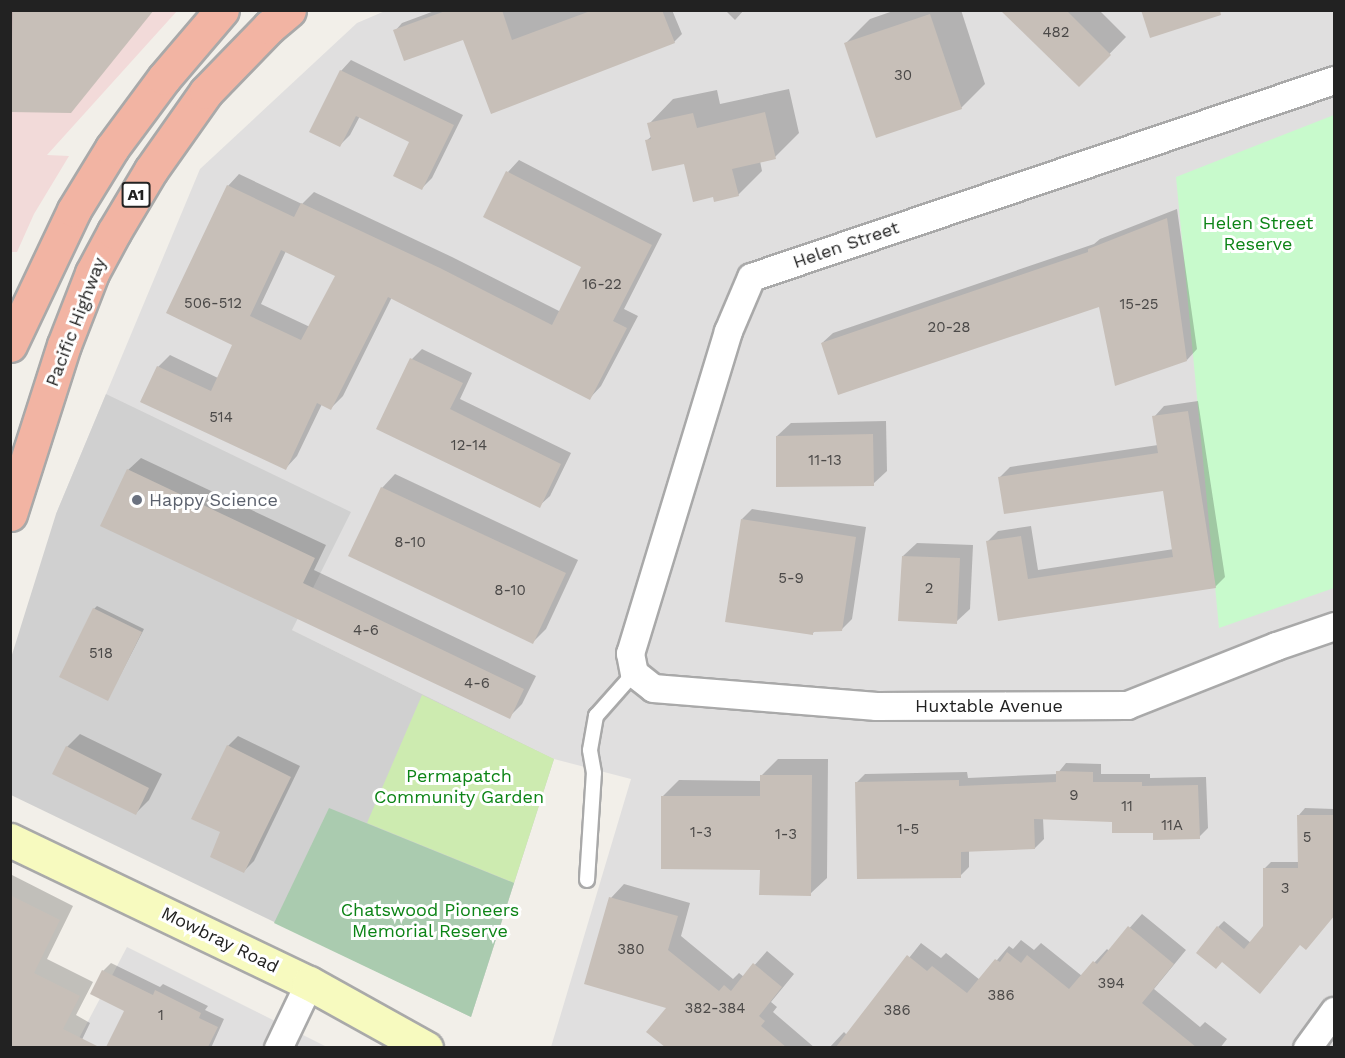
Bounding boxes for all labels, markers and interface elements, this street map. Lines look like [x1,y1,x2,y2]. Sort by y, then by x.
house number: 482 [1042,24,1070,42]
house number: 30 [894,67,912,85]
road number: A1 [121,182,151,208]
park label: Helen Street Reserve [1203,213,1313,256]
street label: Helen Street [790,217,902,273]
street label: Pacific Highway [41,254,111,390]
house number: 16-22 [582,276,622,294]
house number: 506-512 [184,295,242,313]
house number: 15-25 [1119,296,1159,314]
house number: 20-28 [927,319,971,337]
house number: 514 [209,409,233,427]
house number: 12-14 [451,437,487,455]
house number: 11-13 [808,452,842,470]
place label: Happy Science [149,489,278,511]
marker: Happy Science [130,493,144,507]
house number: 8-10 [394,534,426,552]
house number: 5-9 [778,570,804,588]
house number: 2 [925,580,933,598]
house number: 8-10 [494,582,526,600]
house number: 4-6 [353,622,379,640]
house number: 518 [89,645,113,663]
house number: 4-6 [464,675,490,693]
street label: Huxtable Avenue [915,695,1063,717]
park label: Permapatch Community Garden [374,766,544,808]
house number: 9 [1069,787,1079,805]
house number: 11 [1121,798,1133,816]
house number: 11A [1161,817,1183,835]
house number: 1-5 [897,821,919,839]
house number: 1-3 [690,824,712,842]
house number: 1-3 [775,826,797,844]
house number: 5 [1303,829,1311,847]
house number: 3 [1281,880,1289,898]
park label: Chatswood Pioneers Memorial Reserve [341,900,519,942]
street label: Mowbray Road [158,902,282,978]
house number: 380 [617,941,645,959]
house number: 394 [1097,975,1125,993]
house number: 386 [987,987,1015,1005]
house number: 382-384 [684,1000,746,1018]
house number: 386 [883,1002,911,1020]
house number: 1 [158,1007,164,1025]

